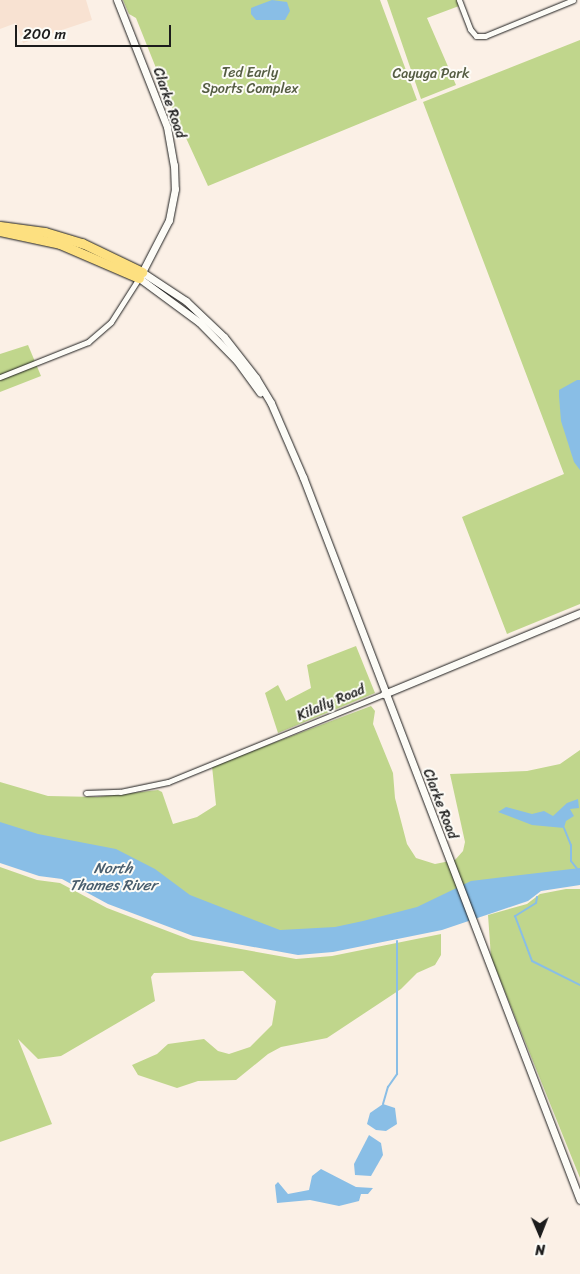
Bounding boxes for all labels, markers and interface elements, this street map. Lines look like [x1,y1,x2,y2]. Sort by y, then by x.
scale bar [18,15,174,47]
text: 200 m [23,21,66,47]
street label: Clarke Road [149,65,189,141]
park label: Ted Early Sports Complex [201,65,299,98]
park label: Cayuga Park [393,66,469,82]
street label: Kilally Road [294,681,368,725]
street label: Clarke Road [419,767,461,841]
water label: North Thames River [69,859,157,894]
north arrow [515,1209,565,1259]
text: N [535,1237,545,1262]

